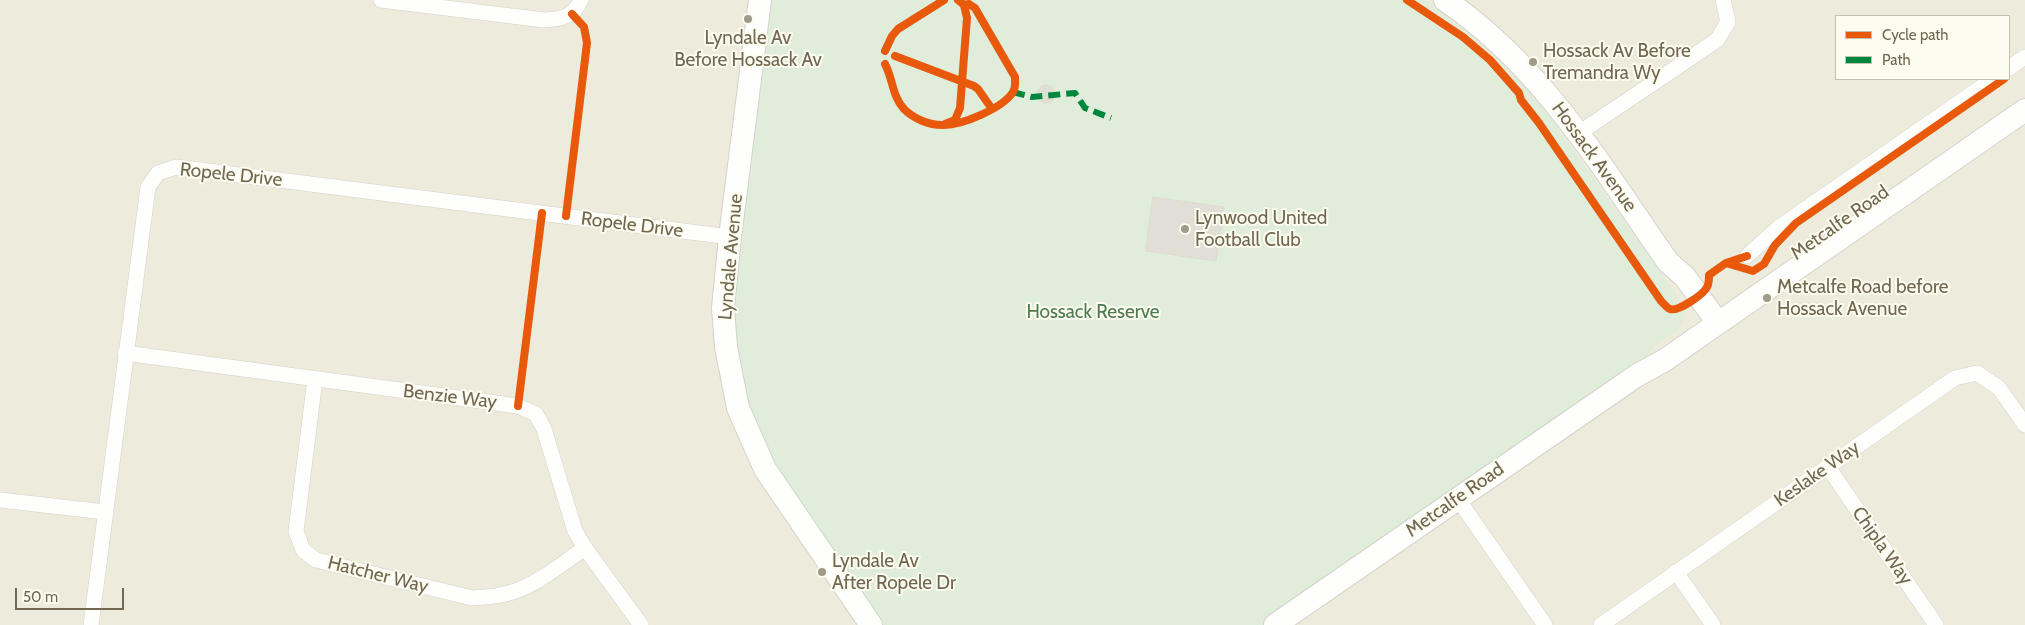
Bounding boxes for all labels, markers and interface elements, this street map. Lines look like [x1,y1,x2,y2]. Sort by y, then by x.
marker: Lyndale Av Before Hossack Av [742,13,754,25]
legend [1835,15,2010,80]
text: Cycle path [1882,26,1948,44]
place label: Lyndale Av Before Hossack Av [674,27,822,71]
place label: Hossack Av Before Tremandra Wy [1543,40,1691,84]
text: Path [1882,51,1911,69]
marker: Hossack Av Before Tremandra Wy [1527,56,1539,68]
street label: Hossack Avenue [1547,98,1641,216]
street label: Ropele Drive [179,158,283,192]
street label: Metcalfe Road [1786,181,1894,265]
street label: Lyndale Avenue [714,193,748,321]
street label: Ropele Drive [580,207,684,243]
place label: Lynwood United Football Club [1195,207,1327,251]
marker: Lynwood United Football Club [1179,223,1191,235]
place label: Metcalfe Road before Hossack Avenue [1777,276,1948,320]
marker: Metcalfe Road before Hossack Avenue [1761,292,1773,304]
park label: Hossack Reserve [1026,301,1160,323]
street label: Benzie Way [402,380,498,414]
street label: Keslake Way [1770,436,1864,512]
street label: Metcalfe Road [1401,458,1509,542]
street label: Chipla Way [1847,503,1917,589]
place label: Lyndale Av After Ropele Dr [832,550,956,594]
street label: Hatcher Way [325,551,431,599]
marker: Lyndale Av After Ropele Dr [816,566,828,578]
scale bar [18,578,126,610]
text: 50 m [23,588,58,606]

